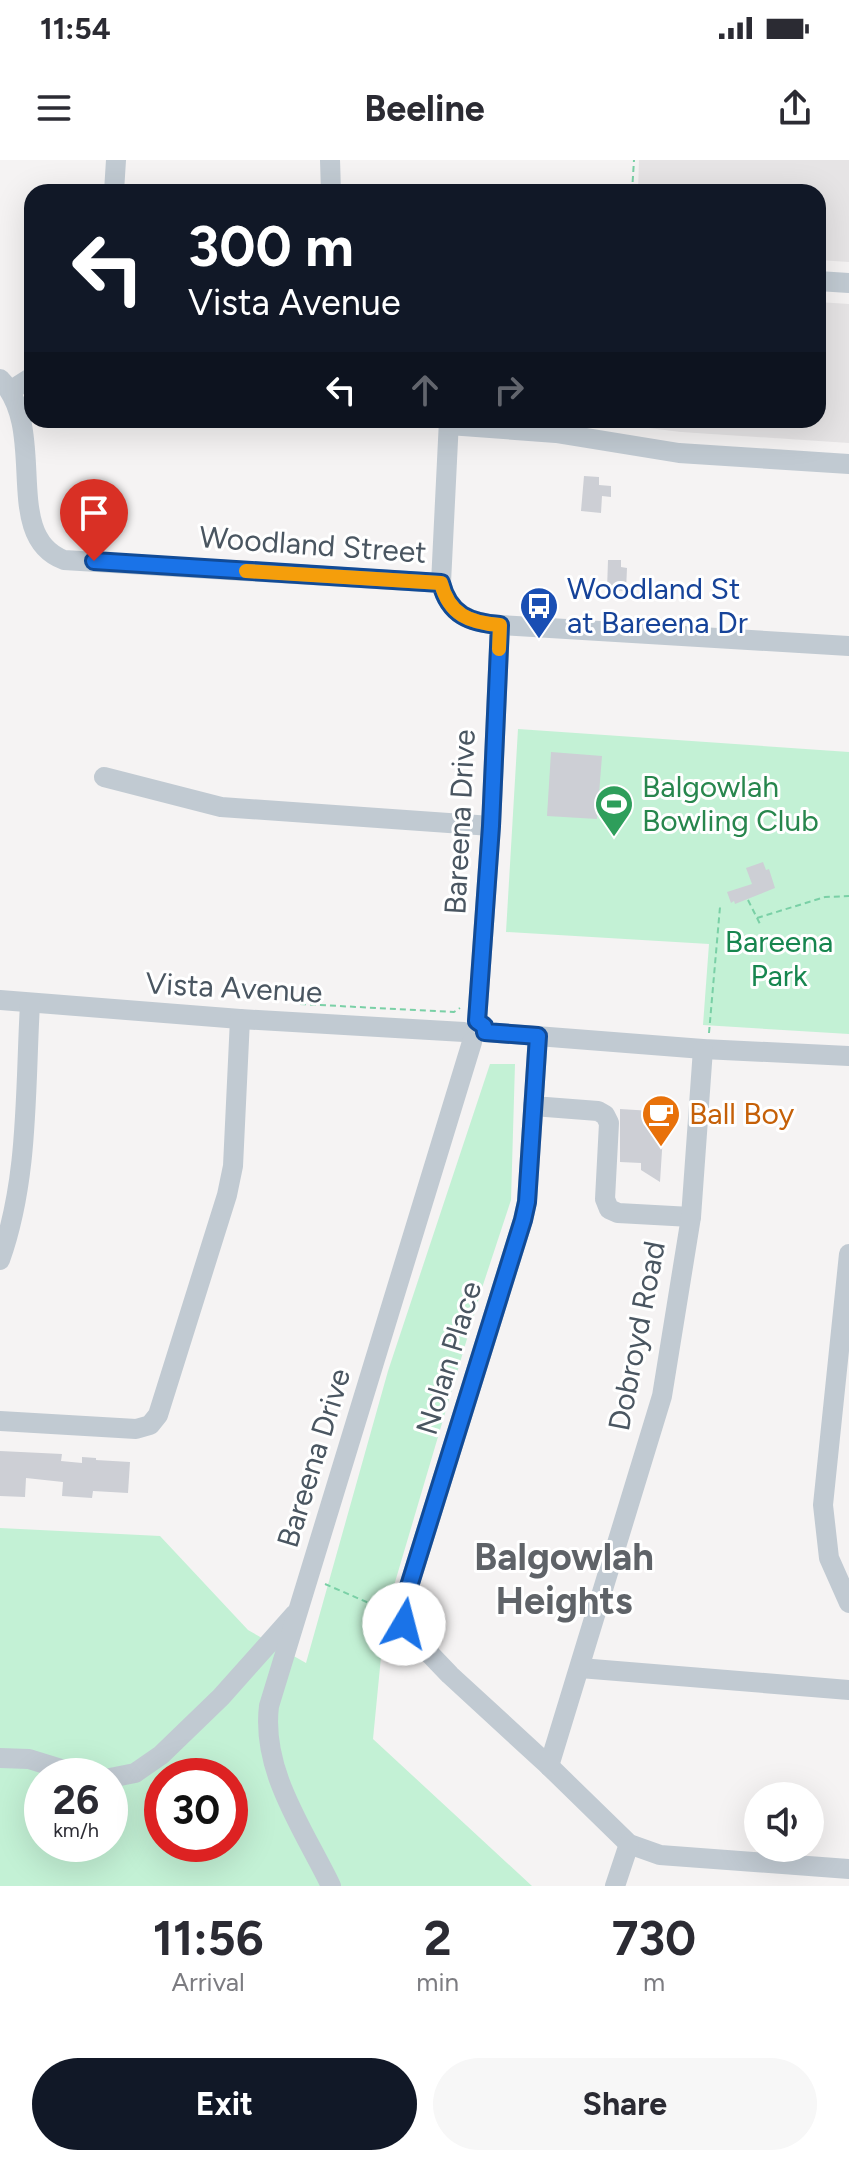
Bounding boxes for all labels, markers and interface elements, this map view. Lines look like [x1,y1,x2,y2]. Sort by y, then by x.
text: 11:54 [40,10,111,47]
icon: menu [32,86,76,130]
icon: share [773,86,817,130]
text: Beeline [364,87,485,130]
text: 300 m [188,213,354,280]
icon: left [56,216,160,320]
text: Vista Avenue [188,281,401,324]
icon: left [319,368,363,412]
icon: ahead [403,368,447,412]
icon: right [487,368,531,412]
pin [60,479,128,561]
icon: arrive [72,491,116,535]
street label: Woodland Street [198,518,428,571]
place label: Woodland St at Bareena Dr [567,570,748,641]
bus stop icon: Woodland St at Bareena Dr [518,585,560,640]
street label: Bareena Drive [436,728,483,915]
place label: Balgowlah Bowling Club [642,768,819,839]
sports icon: Balgowlah Bowling Club [593,783,635,838]
park label: Bareena Park [725,923,833,994]
street label: Vista Avenue [145,964,323,1011]
cafe icon: Ball Boy [640,1093,682,1148]
place label: Ball Boy [689,1095,795,1132]
street label: Dobroyd Road [600,1238,673,1434]
street label: Nolan Place [408,1277,489,1439]
street label: Bareena Drive [269,1364,358,1552]
district label: Balgowlah Heights [474,1534,654,1624]
position arrow [362,1582,446,1666]
speed limit sign: 30 [144,1758,248,1862]
text: 26 [53,1776,99,1824]
map controls [744,1782,824,1862]
button: sound [744,1782,824,1862]
text: km/h [53,1818,99,1842]
text: 11:56 [153,1909,263,1967]
text: 2 [424,1909,452,1967]
text: 730 [612,1909,696,1967]
text: Arrival [171,1966,245,1998]
text: min [416,1966,459,1998]
text: m [643,1966,665,1998]
button: Exit [32,2058,417,2150]
button: Share [433,2058,817,2150]

